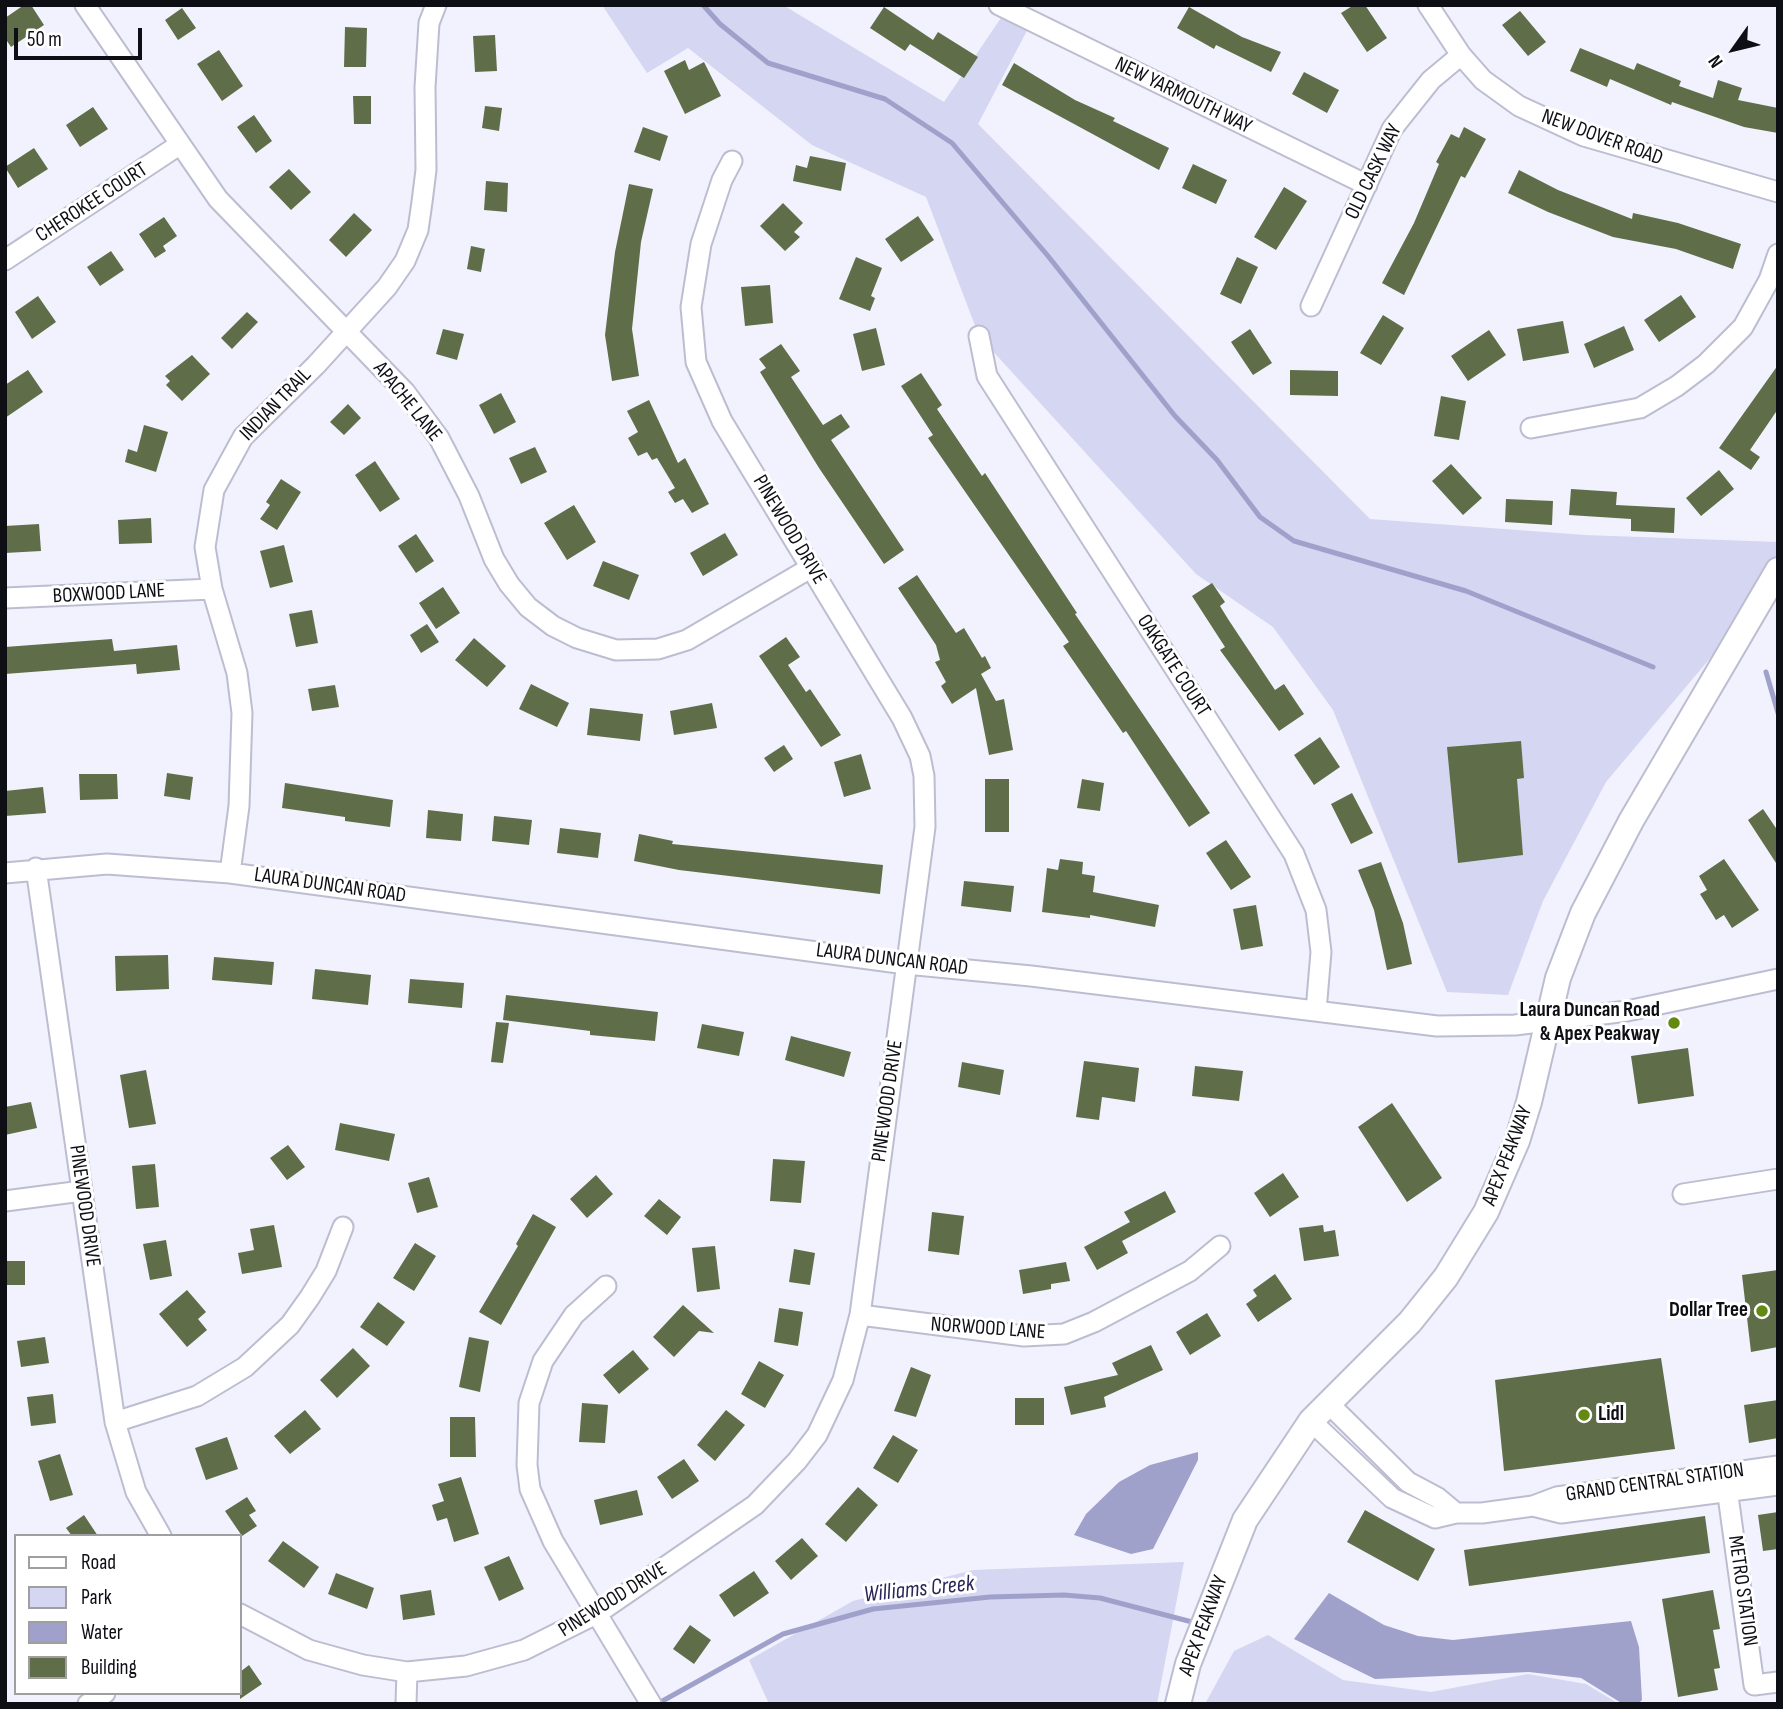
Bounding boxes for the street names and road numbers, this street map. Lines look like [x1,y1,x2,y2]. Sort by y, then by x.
street label: NEW YARMOUTH WAY [1111,52,1255,140]
street label: NEW DOVER ROAD [1538,104,1666,172]
street label: OLD CASK WAY [1340,120,1408,224]
street label: CHEROKEE COURT [31,158,153,248]
street label: APACHE LANE [367,357,447,447]
street label: INDIAN TRAIL [235,363,317,447]
street label: PINEWOOD DRIVE [747,471,831,589]
street label: BOXWOOD LANE [52,578,166,610]
street label: OAKGATE COURT [1131,610,1215,722]
street label: LAURA DUNCAN ROAD [253,863,407,909]
street label: LAURA DUNCAN ROAD [815,938,969,982]
street label: PINEWOOD DRIVE [867,1038,909,1164]
street label: APEX PEAKWAY [1477,1103,1539,1209]
street label: PINEWOOD DRIVE [63,1143,105,1269]
street label: NORWOOD LANE [930,1312,1046,1346]
street label: GRAND CENTRAL STATION [1564,1458,1746,1508]
street label: METRO STATION [1722,1534,1762,1648]
street label: PINEWOOD DRIVE [554,1557,672,1643]
street label: APEX PEAKWAY [1174,1572,1234,1680]

